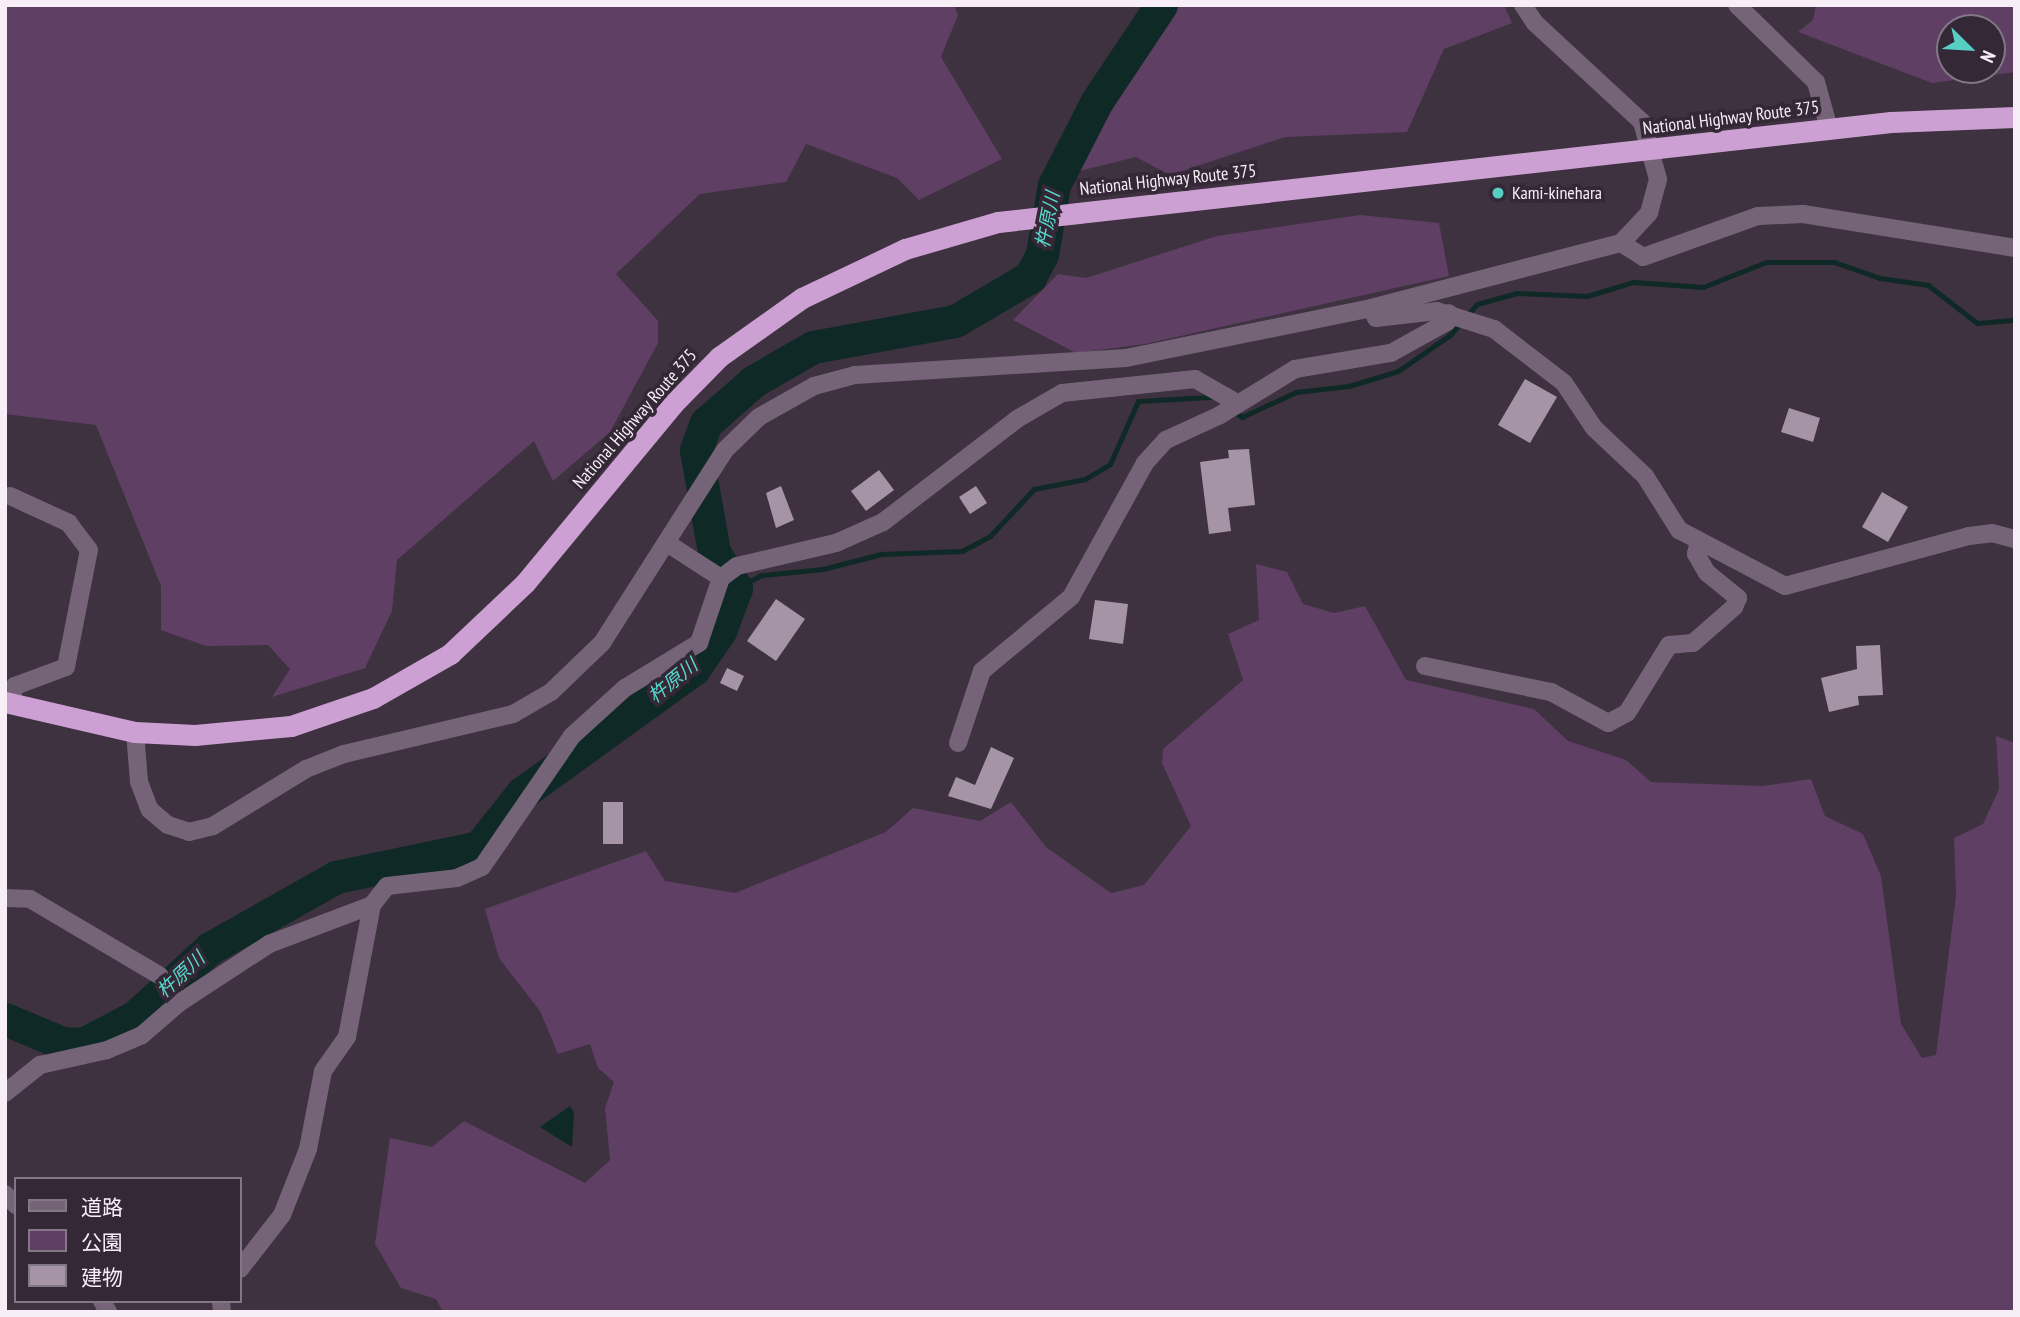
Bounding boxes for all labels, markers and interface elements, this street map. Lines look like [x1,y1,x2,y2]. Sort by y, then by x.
north arrow [1936,14,2006,84]
text: N [1975,47,2001,66]
street label: National Highway Route 375 [1641,96,1821,140]
street label: National Highway Route 375 [1078,160,1258,200]
place label: Kami-kinehara [1512,182,1602,204]
marker: Kami-kinehara [1490,185,1506,201]
water label: 杵原川 [1031,190,1065,250]
street label: National Highway Route 375 [568,345,702,493]
water label: 杵原川 [644,654,702,708]
water label: 杵原川 [152,947,210,1003]
legend [14,1177,242,1303]
text: 道路 [81,1194,123,1221]
text: 公園 [81,1229,123,1256]
text: 建物 [81,1264,123,1291]

